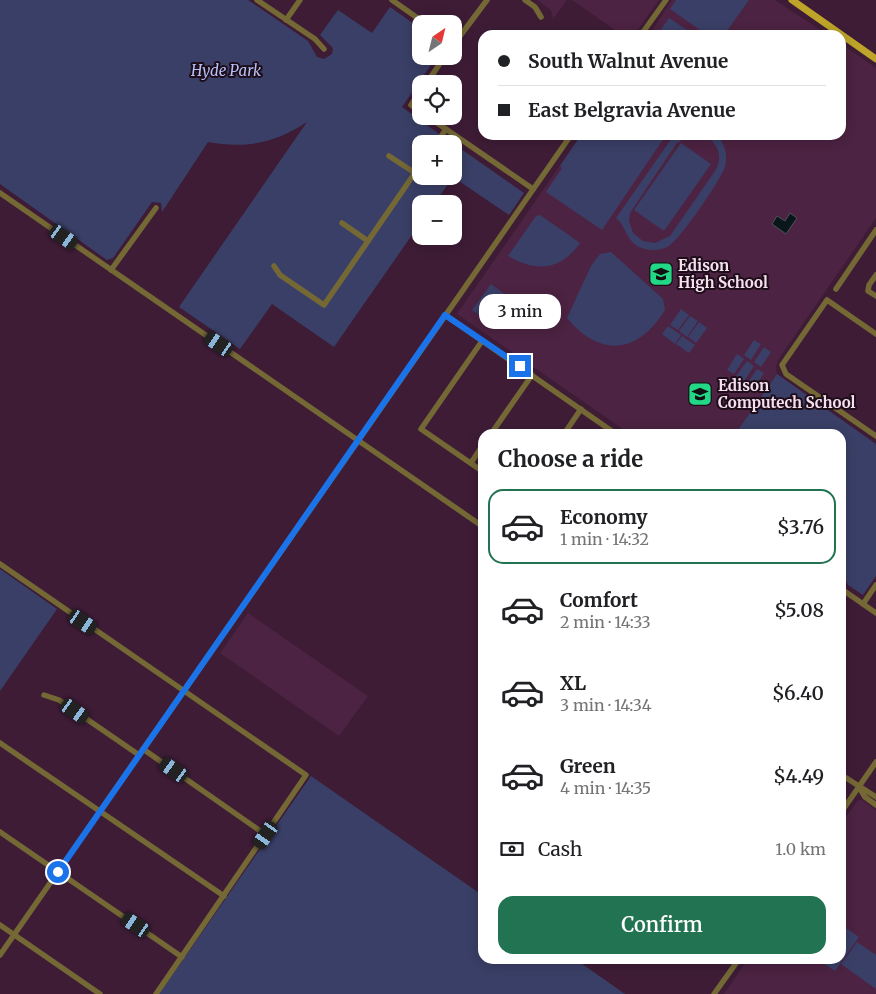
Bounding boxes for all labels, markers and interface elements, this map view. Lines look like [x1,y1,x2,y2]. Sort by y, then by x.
north arrow [412,15,462,65]
map controls [412,15,462,245]
text: South Walnut Avenue [528,49,728,73]
park label: Hyde Park [190,61,262,80]
button: locate [412,75,462,125]
text: East Belgravia Avenue [528,98,736,122]
button: + [412,135,462,185]
button: − [412,195,462,245]
car [47,222,80,252]
place label: Edison High School [678,256,768,292]
school or university icon: Edison High School [648,261,674,287]
callout: 3 min [479,294,561,328]
text: 3 min [498,301,542,321]
car [202,329,235,359]
route end [509,355,531,377]
place label: Edison Computech School [718,376,856,412]
school or university icon: Edison Computech School [687,381,713,407]
text: Choose a ride [498,445,643,473]
icon: car [500,504,545,549]
text: Economy [560,505,648,529]
text: $3.76 [777,515,824,539]
text: 1 min · 14:32 [560,529,649,549]
icon: car [500,587,545,632]
text: Comfort [560,588,638,612]
text: $5.08 [774,598,824,622]
car [66,607,99,637]
text: 2 min · 14:33 [560,612,651,632]
icon: car [500,670,545,715]
text: XL [560,671,586,695]
text: $6.40 [772,681,824,705]
text: 3 min · 14:34 [560,695,652,715]
car [58,696,91,726]
icon: car [500,753,545,798]
text: Green [560,754,616,778]
car [157,755,190,785]
text: $4.49 [773,764,824,788]
text: 4 min · 14:35 [560,778,651,798]
car [251,818,280,852]
icon: cash [498,835,526,863]
text: Cash [538,837,582,861]
text: 1.0 km [775,839,826,859]
route start [47,861,69,883]
button: Confirm [498,896,826,954]
car [119,910,152,940]

